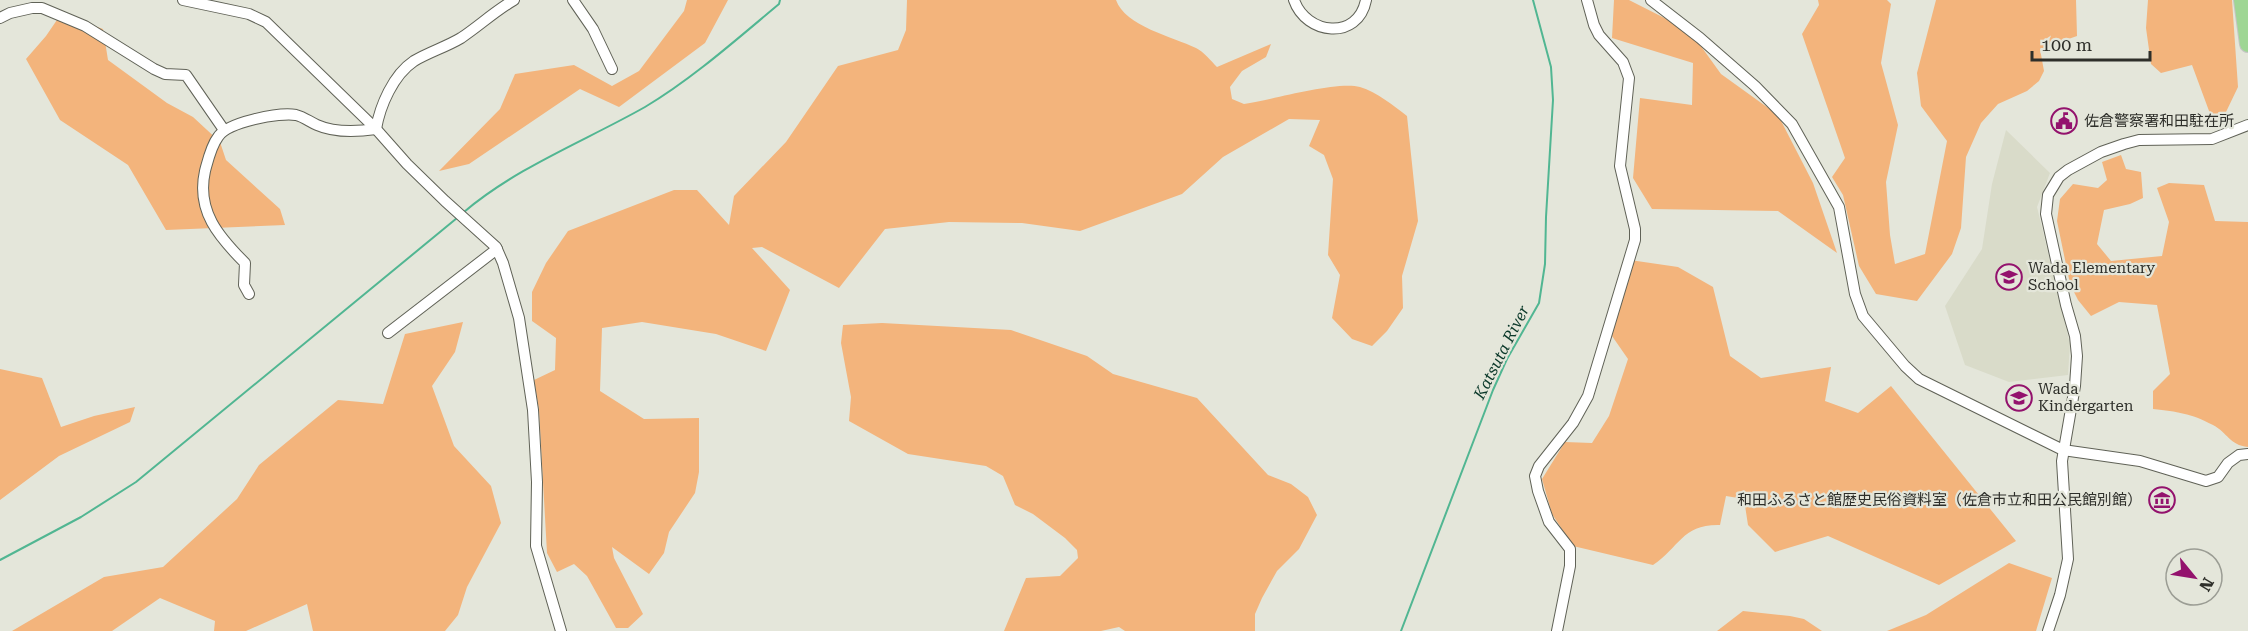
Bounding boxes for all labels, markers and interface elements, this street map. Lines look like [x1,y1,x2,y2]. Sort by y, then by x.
scale bar [2032,24,2150,62]
text: 100 m [2041,34,2092,55]
public building icon: 佐倉警察署和田駐在所 [2049,106,2079,136]
place label: 佐倉警察署和田駐在所 [2084,112,2234,130]
place label: Wada Elementary School [2028,259,2155,294]
school or university icon: Wada Elementary School [1994,262,2024,292]
water label: Katsuta River [1469,302,1533,403]
place label: Wada Kindergarten [2038,380,2134,415]
school or university icon: Wada Kindergarten [2004,383,2034,413]
museum icon: 和田ふるさと館歴史民俗資料室（佐倉市立和田公民館別館） [2147,485,2177,515]
place label: 和田ふるさと館歴史民俗資料室（佐倉市立和田公民館別館） [1737,491,2142,509]
north arrow [2164,547,2224,607]
text: N [2195,574,2218,594]

